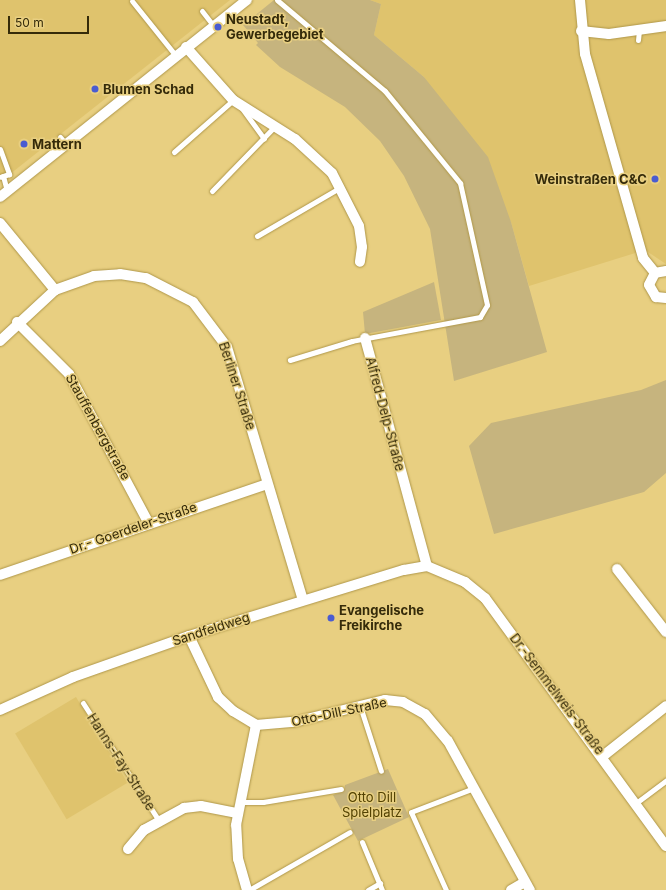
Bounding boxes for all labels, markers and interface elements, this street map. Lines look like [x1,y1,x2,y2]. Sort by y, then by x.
scale bar [10,8,91,34]
place label: Neustadt, Gewerbegebiet [226,12,324,43]
text: 50 m [15,15,44,30]
marker: Neustadt, Gewerbegebiet [213,22,223,32]
place label: Blumen Schad [103,81,194,97]
marker: Blumen Schad [90,84,100,94]
place label: Mattern [32,136,82,152]
marker: Mattern [19,139,29,149]
place label: Weinstraßen C&C [535,171,647,187]
marker: Weinstraßen C&C [650,174,660,184]
street label: Berliner Straße [215,340,259,432]
street label: Alfred-Delp-Straße [362,355,408,473]
street label: Stauffenbergstraße [62,371,134,483]
street label: Dr.- Goerdeler-Straße [67,499,199,557]
place label: Evangelische Freikirche [339,603,424,634]
street label: Sandfeldweg [170,609,252,649]
marker: Evangelische Freikirche [326,613,336,623]
street label: Dr.-Semmelweis-Straße [507,631,607,757]
street label: Otto-Dill-Straße [290,694,388,730]
street label: Hanns-Fay-Straße [84,710,158,814]
park label: Otto Dill Spielplatz [342,790,402,821]

